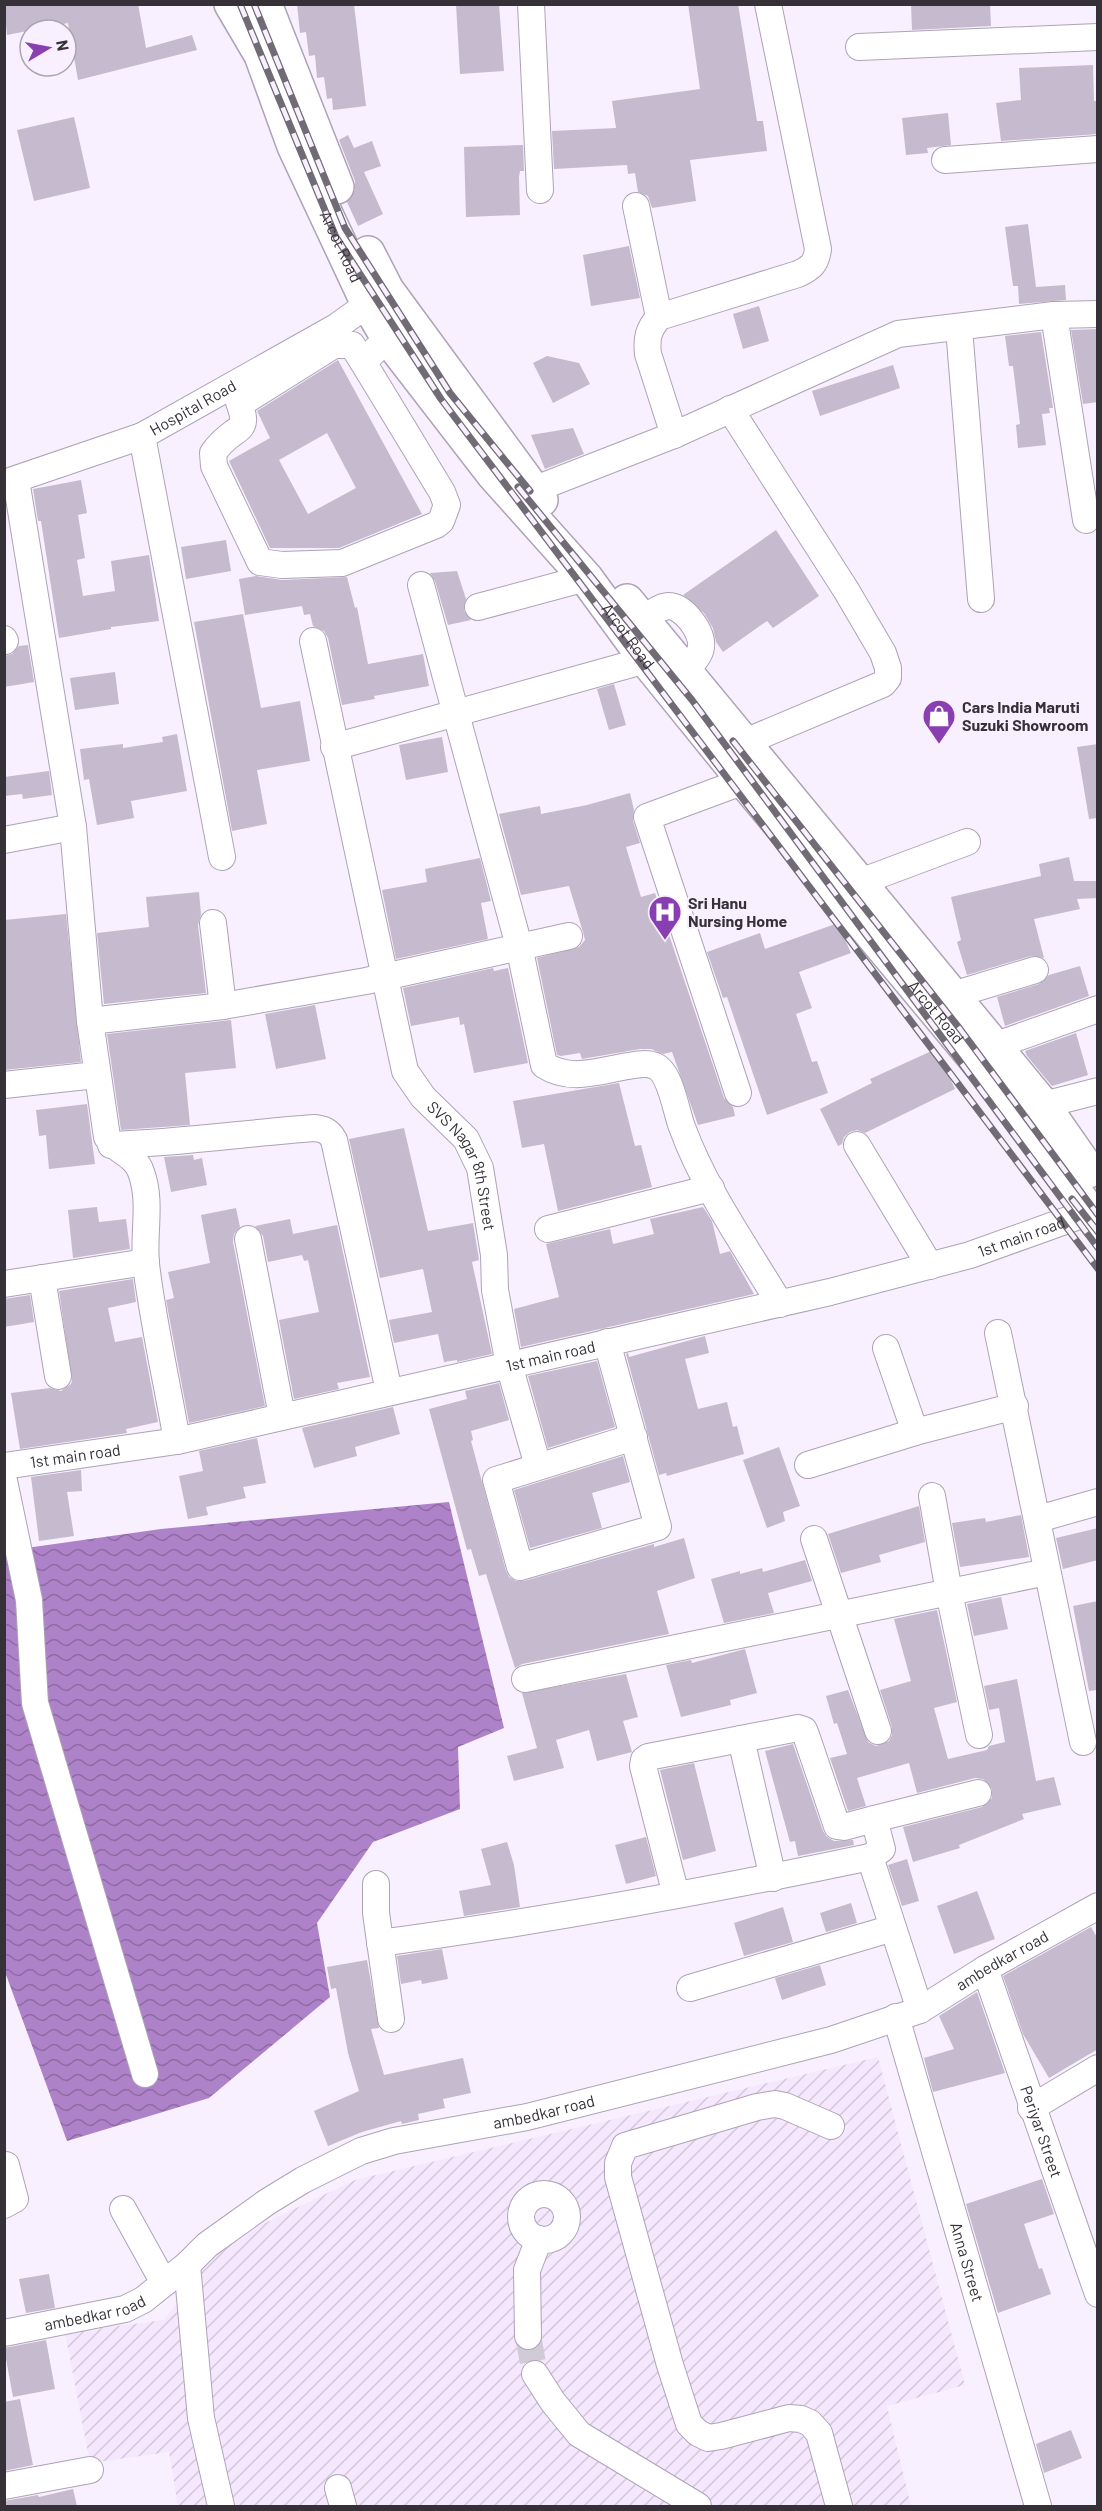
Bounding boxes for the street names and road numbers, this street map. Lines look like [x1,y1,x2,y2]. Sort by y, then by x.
street label: Arcot Road [317,208,366,285]
street label: Hospital Road [146,375,239,439]
street label: Arcot Road [598,599,659,672]
street label: Arcot Road [905,976,968,1047]
street label: SVS Nagar 8th Street [424,1097,500,1232]
street label: 1st main road [975,1212,1067,1260]
street label: 1st main road [504,1336,597,1375]
street label: 1st main road [29,1439,122,1471]
street label: ambedkar road [952,1926,1051,1994]
street label: Periyar Street [1017,2083,1067,2180]
street label: ambedkar road [491,2090,597,2132]
street label: Anna Street [947,2220,988,2304]
street label: ambedkar road [42,2290,148,2334]

